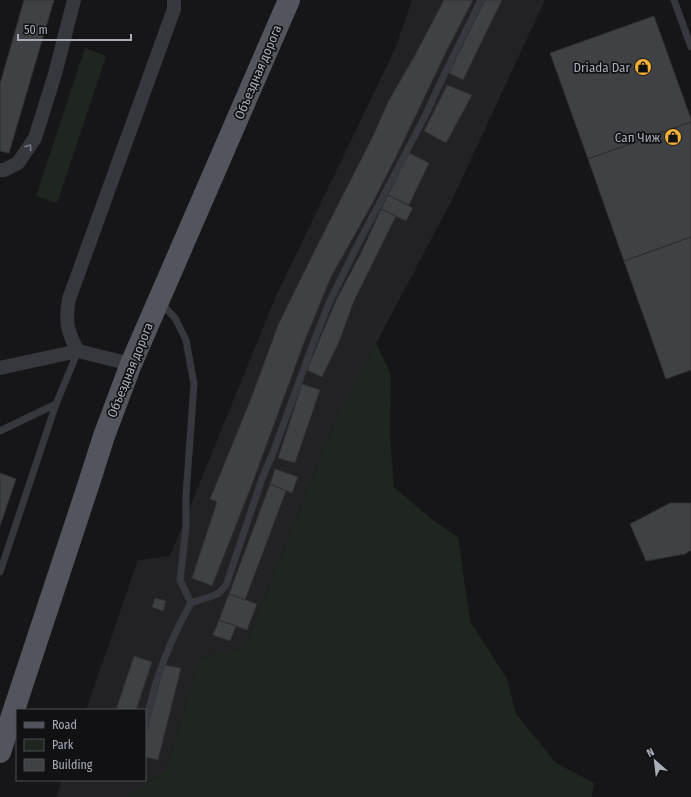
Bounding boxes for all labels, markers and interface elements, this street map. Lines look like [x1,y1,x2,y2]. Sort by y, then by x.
scale bar [18,16,131,42]
text: 50 m [24,23,48,37]
street label: Объездная дорога [231,23,285,121]
shop icon: Driada Dar [633,57,653,77]
place label: Driada Dar [574,60,630,75]
shop icon: Сап Чиж [663,127,683,147]
place label: Сап Чиж [615,130,661,145]
one-way arrow [24,144,32,151]
street label: Объездная дорога [104,320,156,420]
legend [16,709,146,781]
text: Road [52,718,77,732]
text: Park [52,738,74,752]
north arrow [635,741,675,781]
text: N [645,745,657,760]
text: Building [52,758,93,772]

